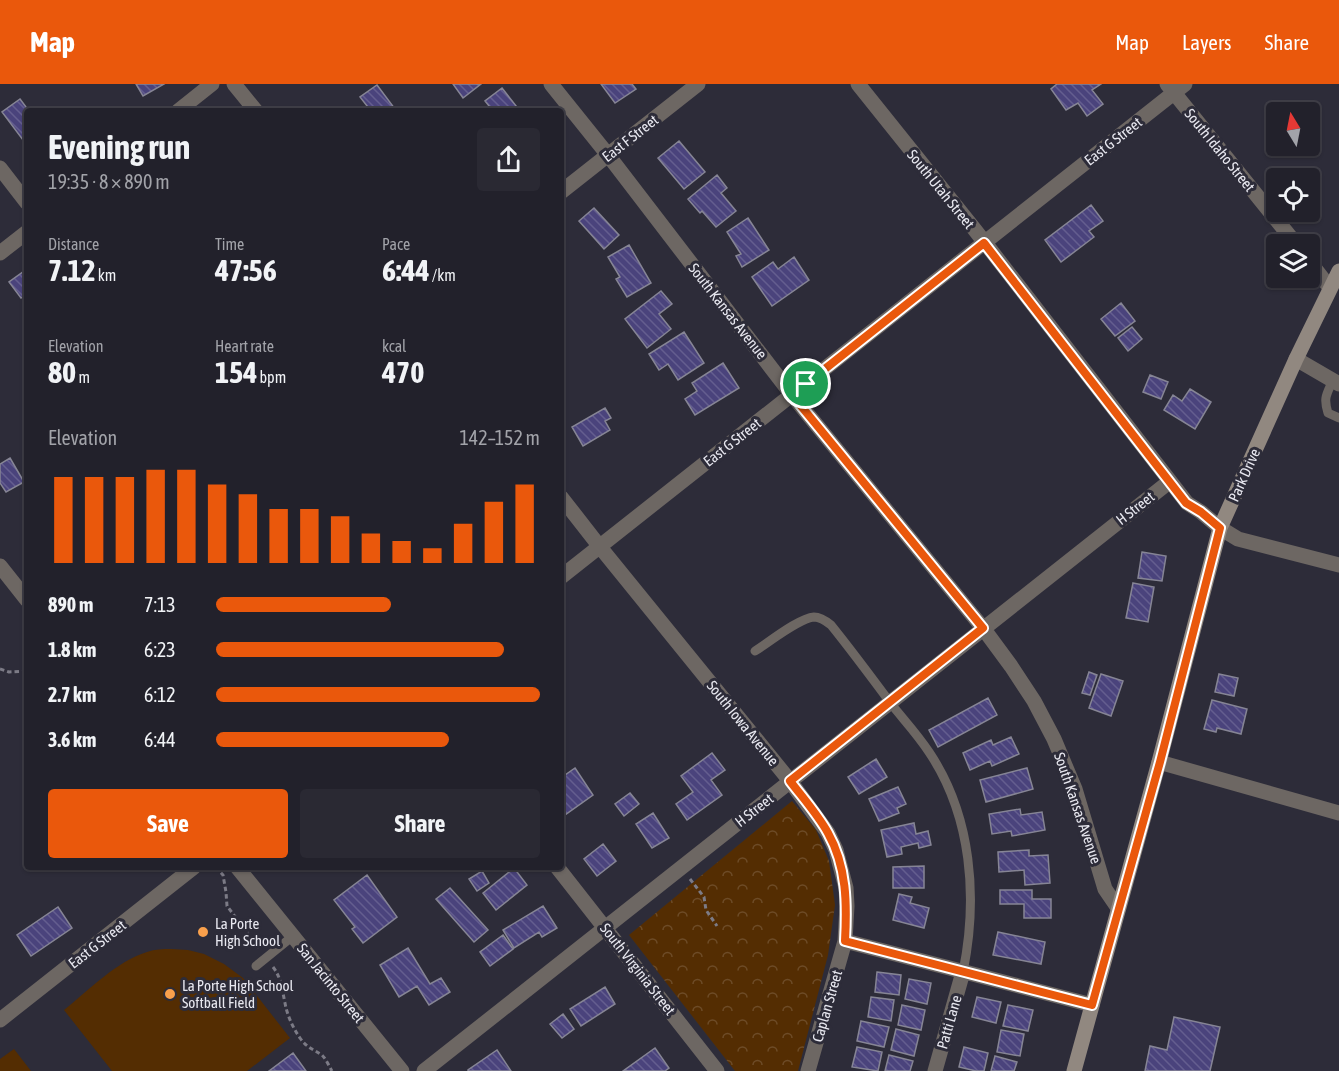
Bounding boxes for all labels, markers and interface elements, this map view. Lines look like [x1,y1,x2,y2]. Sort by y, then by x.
text: Map [30,26,75,58]
text: Map [1115,30,1149,54]
text: Layers [1182,30,1232,54]
text: Share [1265,30,1309,54]
north arrow [1266,102,1320,156]
map controls [1266,102,1320,288]
street label: South Idaho Street [1181,105,1259,195]
street label: East F Street [599,111,661,165]
street label: East G Street [1081,113,1145,169]
text: Evening run [48,128,190,166]
button: share [477,128,540,191]
street label: South Utah Street [904,146,978,232]
button: locate [1266,168,1320,222]
text: 19:35 · 8 × 890 m [48,170,170,193]
button: layers [1266,234,1320,288]
text: Distance [48,235,99,253]
text: Time [215,235,244,253]
text: Pace [382,235,410,253]
text: 7.12 [48,253,96,287]
text: 47:56 [215,253,277,287]
text: 6:44 [382,253,430,287]
street label: South Kansas Avenue [685,260,771,362]
text: km [96,266,116,284]
text: /km [430,266,456,284]
text: Elevation [48,337,103,355]
text: Heart rate [215,337,274,355]
text: kcal [382,337,406,355]
text: 80 [48,355,76,389]
text: 154 [215,355,257,389]
text: 470 [382,355,424,389]
pin [780,358,831,409]
icon: arrive [789,367,822,400]
text: m [76,368,90,386]
text: bpm [257,368,286,386]
street label: East G Street [700,414,764,470]
text: Elevation [48,426,117,449]
text: 142–152 m [459,426,540,449]
street label: Park Drive [1225,446,1263,504]
street label: H Street [1113,488,1157,528]
text: 890 m [48,593,93,616]
text: 7:13 [144,593,176,616]
text: 1.8 km [48,638,96,661]
text: 6:23 [144,638,176,661]
street label: South Iowa Avenue [704,677,783,769]
text: 2.7 km [48,683,96,706]
text: 6:12 [144,683,176,706]
text: 3.6 km [48,728,96,751]
text: 6:44 [144,728,176,751]
street label: South Kansas Avenue [1051,750,1105,866]
button: Save [48,789,288,858]
button: Share [300,789,540,858]
street label: H Street [732,790,776,830]
place label: La Porte High School [215,915,280,949]
street label: East G Street [65,916,129,972]
street label: South Virginia Street [597,920,679,1018]
marker: La Porte High School [196,925,210,939]
street label: San Jacinto Street [294,940,368,1026]
street label: Caplan Street [809,968,845,1044]
place label: La Porte High School Softball Field [182,977,294,1011]
marker: La Porte High School Softball Field [163,987,177,1001]
street label: Patti Lane [933,993,965,1051]

